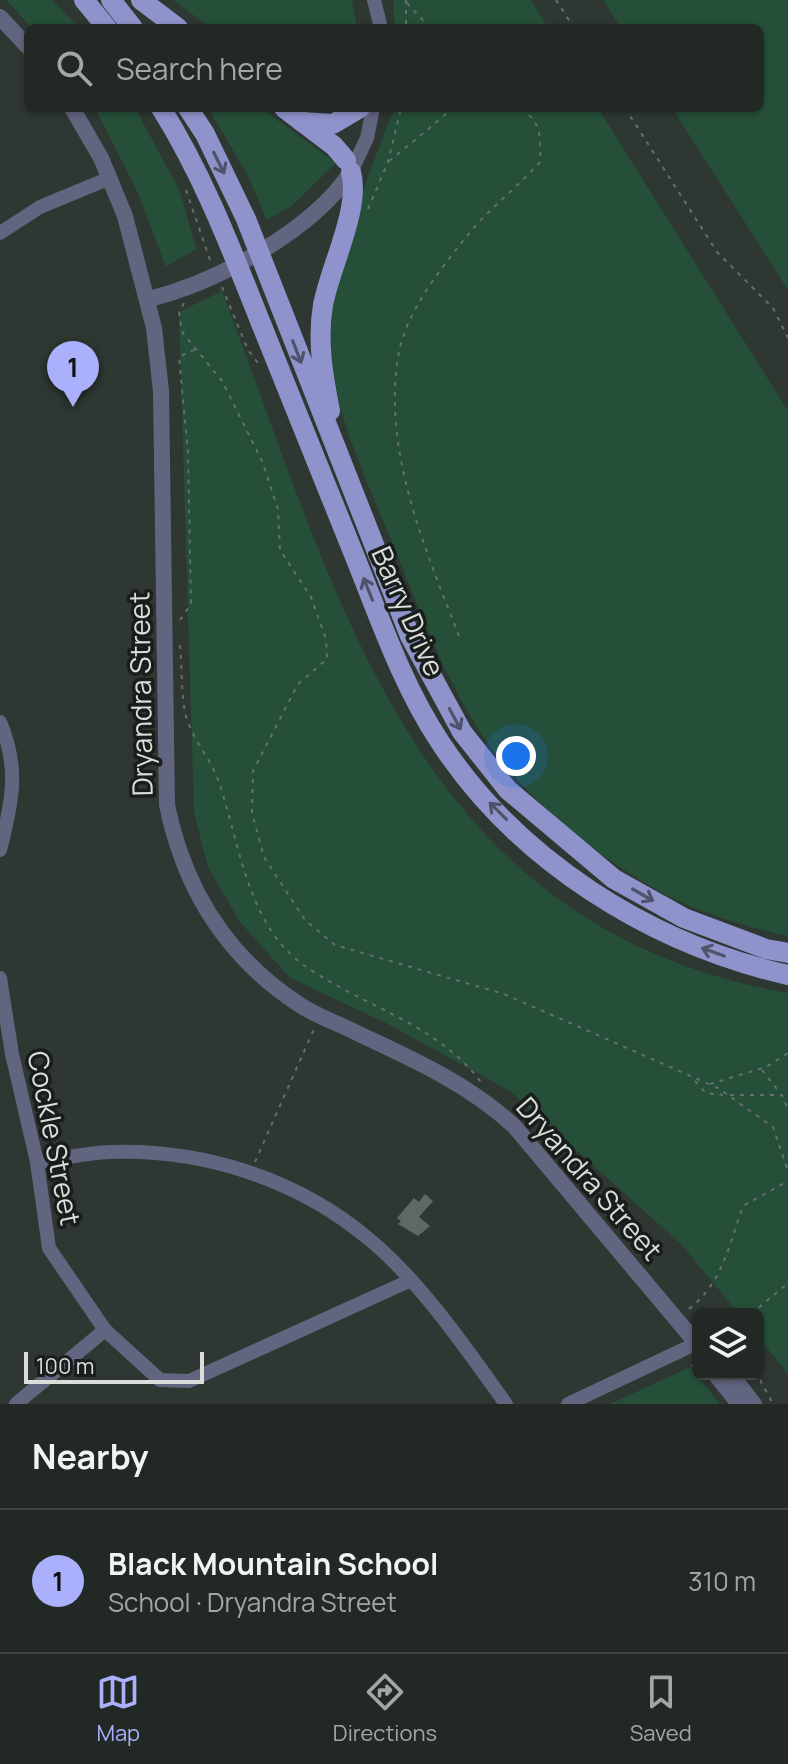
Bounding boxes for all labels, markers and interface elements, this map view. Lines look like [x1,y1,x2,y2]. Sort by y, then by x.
search box [24,24,764,112]
icon: search [52,46,96,90]
text: Search here [116,48,283,89]
one-way arrow [211,150,227,174]
one-way arrow [291,339,305,364]
pin: 1 [47,341,99,407]
street label: Barry Drive [363,540,455,682]
one-way arrow [359,577,374,602]
street label: Dryandra Street [119,591,161,797]
one-way arrow [447,707,463,731]
your location [496,736,536,776]
one-way arrow [489,802,508,821]
one-way arrow [630,888,654,903]
one-way arrow [701,944,726,959]
street label: Cockle Street [19,1048,91,1228]
street label: Dryandra Street [509,1088,671,1268]
map controls [692,1308,764,1380]
button: layers [692,1308,764,1380]
scale bar [24,1348,204,1384]
text: 100 m [36,1351,94,1381]
text: Nearby [32,1433,148,1479]
text: Black Mountain School [108,1543,438,1584]
text: 1 [52,1563,64,1599]
text: 310 m [688,1563,756,1599]
text: School · Dryandra Street [108,1584,397,1620]
tab: Map [96,1670,140,1748]
tab: Directions [333,1670,437,1748]
tab: Saved [630,1670,692,1748]

